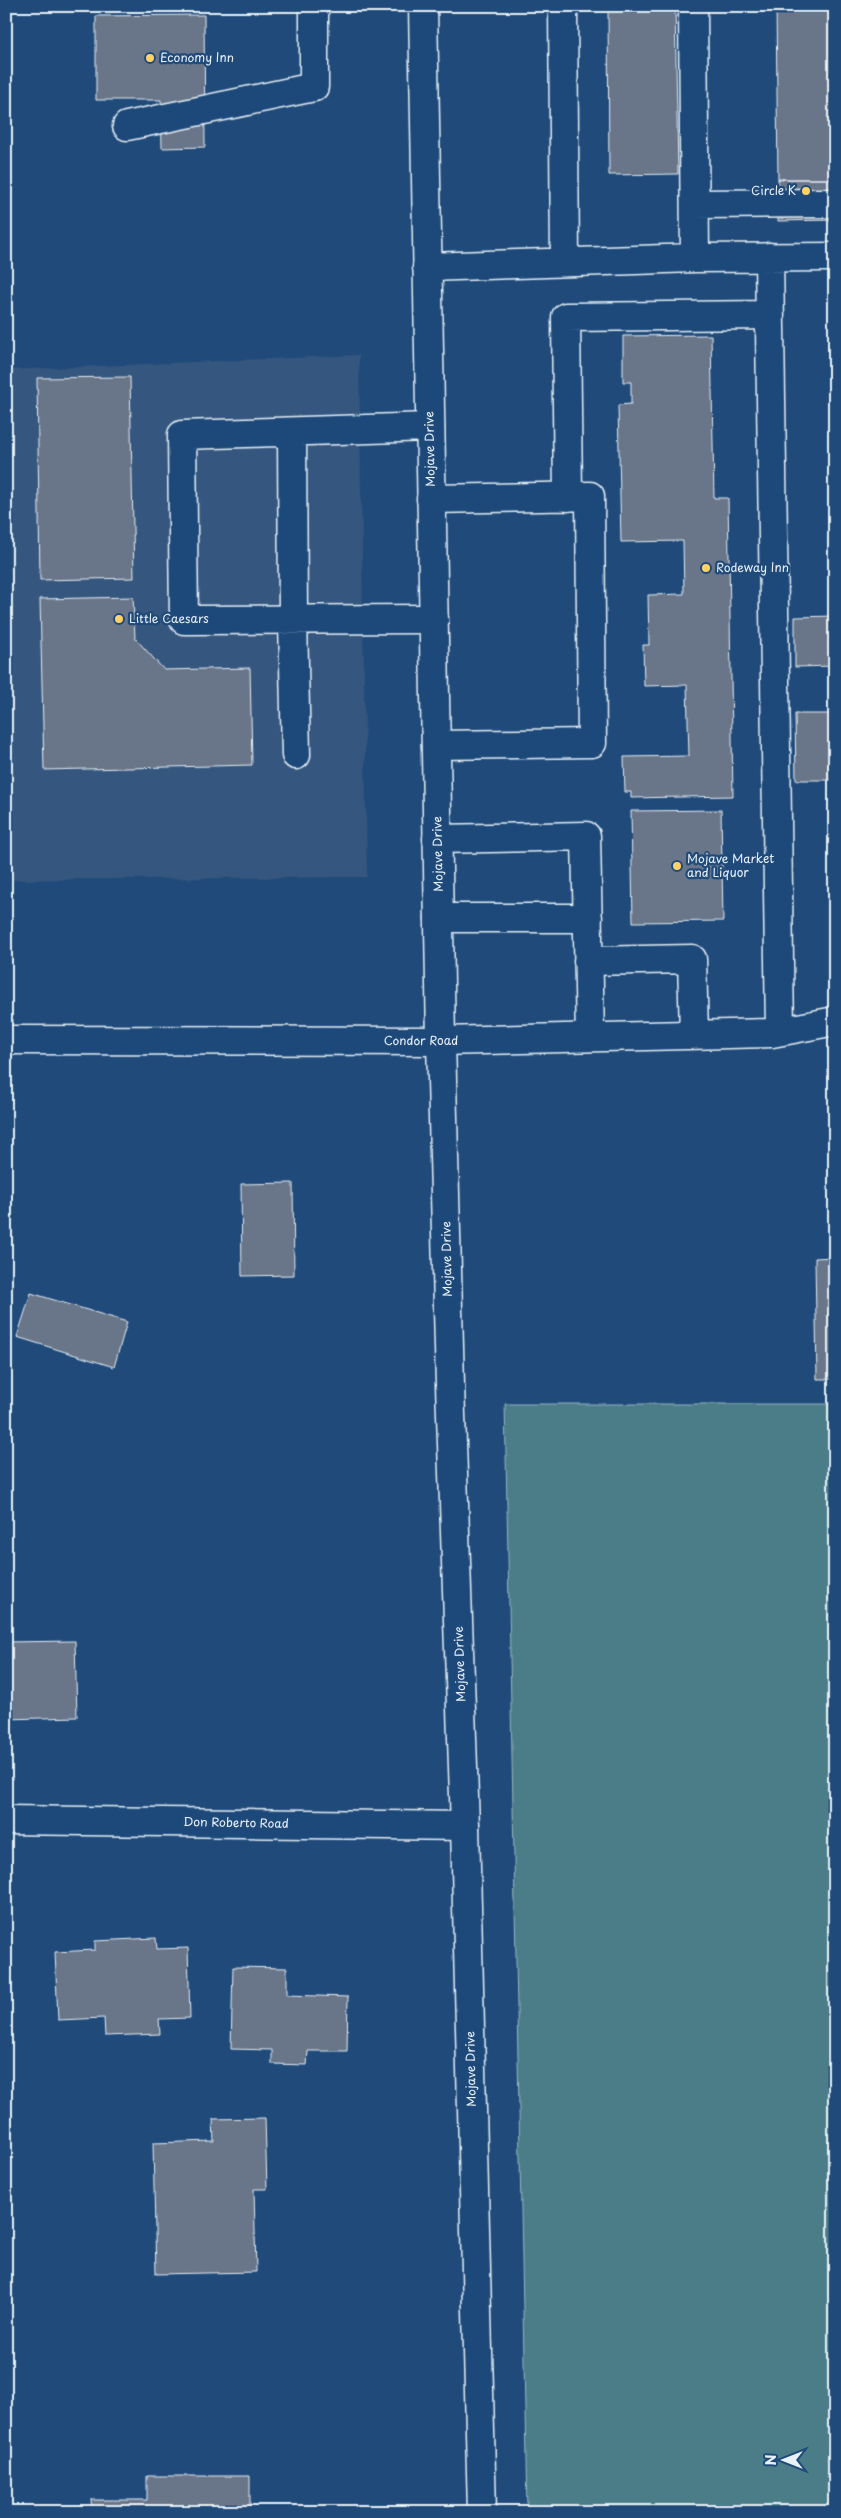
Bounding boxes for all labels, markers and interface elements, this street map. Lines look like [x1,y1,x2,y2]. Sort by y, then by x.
place label: Economy Inn [160,48,234,66]
marker: Economy Inn [144,52,156,64]
place label: Circle K [751,181,796,199]
marker: Circle K [800,185,812,197]
street label: Mojave Drive [419,411,439,487]
place label: Rodeway Inn [716,558,789,576]
marker: Rodeway Inn [700,562,712,574]
place label: Little Caesars [129,609,209,627]
marker: Little Caesars [113,613,125,625]
street label: Mojave Drive [427,816,447,892]
place label: Mojave Market and Liquor [687,849,774,881]
marker: Mojave Market and Liquor [671,860,683,872]
street label: Condor Road [384,1031,458,1049]
street label: Mojave Drive [436,1221,456,1297]
street label: Mojave Drive [449,1626,469,1702]
street label: Don Roberto Road [183,1812,289,1832]
street label: Mojave Drive [460,2031,480,2107]
north arrow [758,2436,808,2486]
text: N [760,2454,781,2466]

